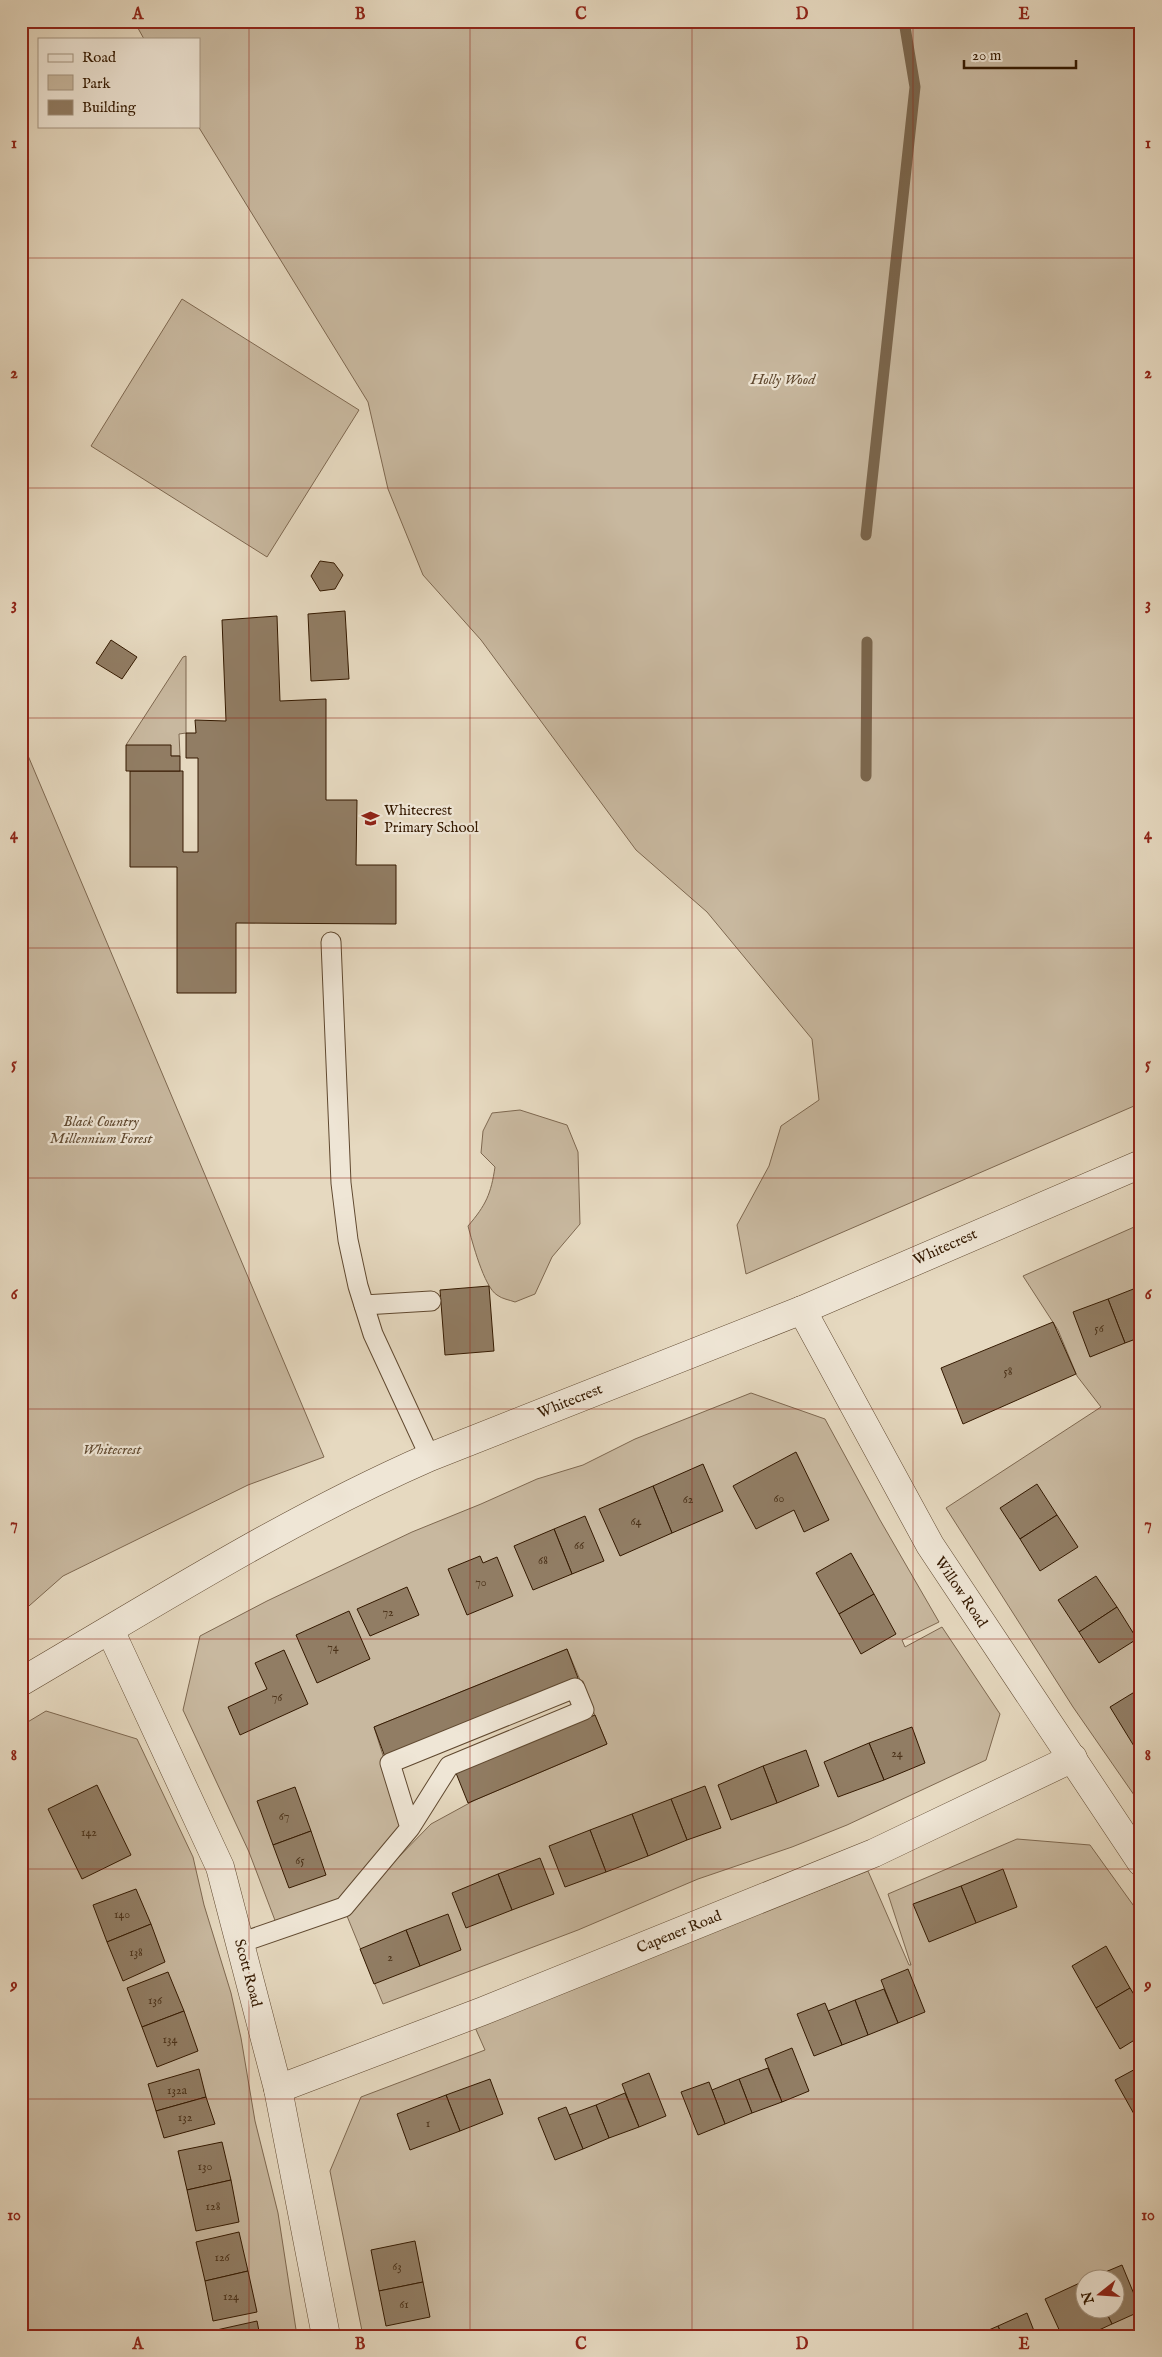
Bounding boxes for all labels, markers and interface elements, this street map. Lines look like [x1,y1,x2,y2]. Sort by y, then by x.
text: A [132,5,145,25]
text: B [355,5,366,25]
text: C [575,5,587,25]
text: D [796,5,809,25]
text: E [1018,5,1030,25]
legend [38,38,200,128]
scale bar [964,38,1077,70]
text: 20 m [972,46,1002,65]
text: Road [82,48,117,67]
text: Park [82,74,112,93]
text: Building [82,98,137,117]
text: 1 [11,134,17,154]
text: 1 [1145,134,1151,154]
text: 2 [10,364,18,384]
text: 2 [1144,364,1152,384]
park label: Holly Wood [750,370,816,389]
text: 3 [11,595,17,615]
text: 3 [1145,595,1151,615]
place label: Whitecrest Primary School [384,801,480,837]
school or university icon: Whitecrest Primary School [360,809,380,829]
text: 4 [10,825,19,845]
text: 4 [1144,825,1153,845]
text: 5 [11,1055,17,1075]
text: 5 [1145,1055,1151,1075]
park label: Black Country Millennium Forest [50,1112,154,1148]
street label: Whitecrest [910,1224,980,1270]
text: 6 [11,1285,19,1305]
text: 6 [1145,1285,1153,1305]
house number: 56 [1094,1321,1105,1336]
house number: 58 [1003,1364,1013,1379]
street label: Whitecrest [535,1379,605,1423]
park label: Whitecrest [83,1440,142,1459]
house number: 60 [774,1491,785,1506]
house number: 62 [683,1492,694,1507]
house number: 64 [631,1514,642,1529]
text: 7 [10,1515,18,1535]
text: 7 [1144,1515,1152,1535]
house number: 66 [574,1538,585,1553]
house number: 68 [538,1553,548,1568]
street label: Willow Road [930,1553,992,1632]
house number: 70 [475,1575,487,1590]
house number: 72 [382,1605,394,1620]
house number: 74 [327,1640,339,1655]
house number: 76 [272,1690,283,1705]
text: 8 [11,1746,17,1766]
house number: 24 [891,1746,903,1761]
text: 8 [1145,1746,1151,1766]
house number: 67 [279,1809,289,1824]
house number: 142 [81,1825,97,1840]
house number: 65 [295,1853,305,1868]
street label: Capener Road [634,1906,725,1958]
house number: 140 [114,1907,130,1922]
street label: Scott Road [230,1937,266,2010]
house number: 138 [129,1945,143,1960]
house number: 2 [387,1950,393,1965]
text: 9 [10,1976,18,1996]
text: 9 [1144,1976,1152,1996]
house number: 136 [148,1993,163,2008]
house number: 134 [163,2032,178,2047]
house number: 132a [167,2083,188,2098]
house number: 132 [178,2110,193,2125]
house number: 1 [426,2116,430,2131]
house number: 130 [198,2159,213,2174]
house number: 128 [206,2199,221,2214]
text: 10 [7,2206,21,2226]
text: 10 [1141,2206,1155,2226]
house number: 126 [214,2250,231,2265]
house number: 63 [392,2259,402,2274]
north arrow [1074,2270,1124,2320]
house number: 124 [223,2289,239,2304]
text: N [1078,2289,1099,2307]
house number: 61 [399,2297,409,2312]
text: A [132,2335,145,2355]
text: B [355,2335,366,2355]
text: C [575,2335,587,2355]
text: D [796,2335,809,2355]
text: E [1018,2335,1030,2355]

